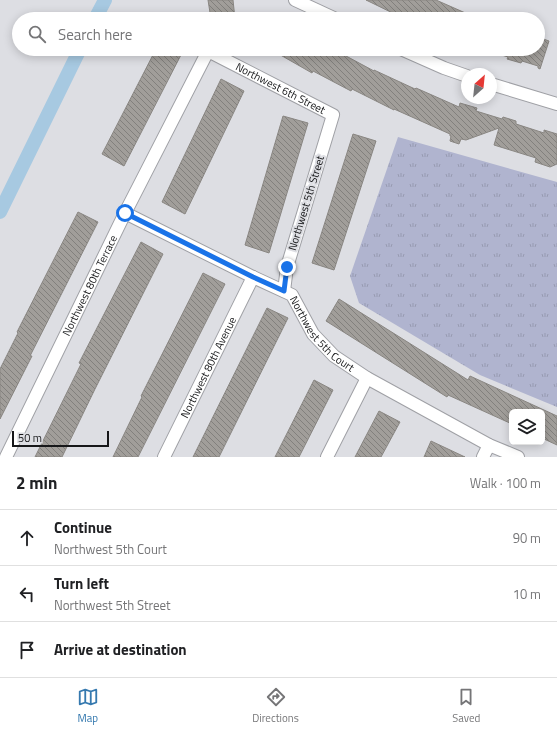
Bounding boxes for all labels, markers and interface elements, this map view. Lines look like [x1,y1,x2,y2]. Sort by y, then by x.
search box [12,12,545,56]
icon: search [26,23,48,45]
text: Search here [58,23,132,46]
street label: Northwest 6th Street [233,58,328,118]
north arrow [461,68,497,104]
street label: Northwest 5th Street [284,153,328,253]
route start [116,204,134,222]
street label: Northwest 80th Terrace [58,232,121,338]
route end [278,258,296,276]
street label: Northwest 5th Court [286,293,358,376]
street label: Northwest 80th Avenue [177,314,240,421]
map controls [509,409,545,445]
button: layers [509,409,545,445]
scale bar [12,429,109,448]
text: 50 m [18,430,42,446]
text: 2 min [16,470,57,496]
text: Walk · 100 m [470,473,541,493]
text: Continue [54,516,112,539]
icon: ahead [16,527,38,549]
text: 90 m [513,528,541,548]
text: Northwest 5th Court [54,539,167,559]
text: Turn left [54,572,109,595]
icon: left [16,583,38,605]
text: 10 m [513,584,541,604]
text: Northwest 5th Street [54,595,171,615]
text: Arrive at destination [54,638,187,661]
icon: arrive [16,639,38,661]
tab: Map [77,686,99,726]
tab: Directions [252,686,299,726]
tab: Saved [452,686,480,726]

